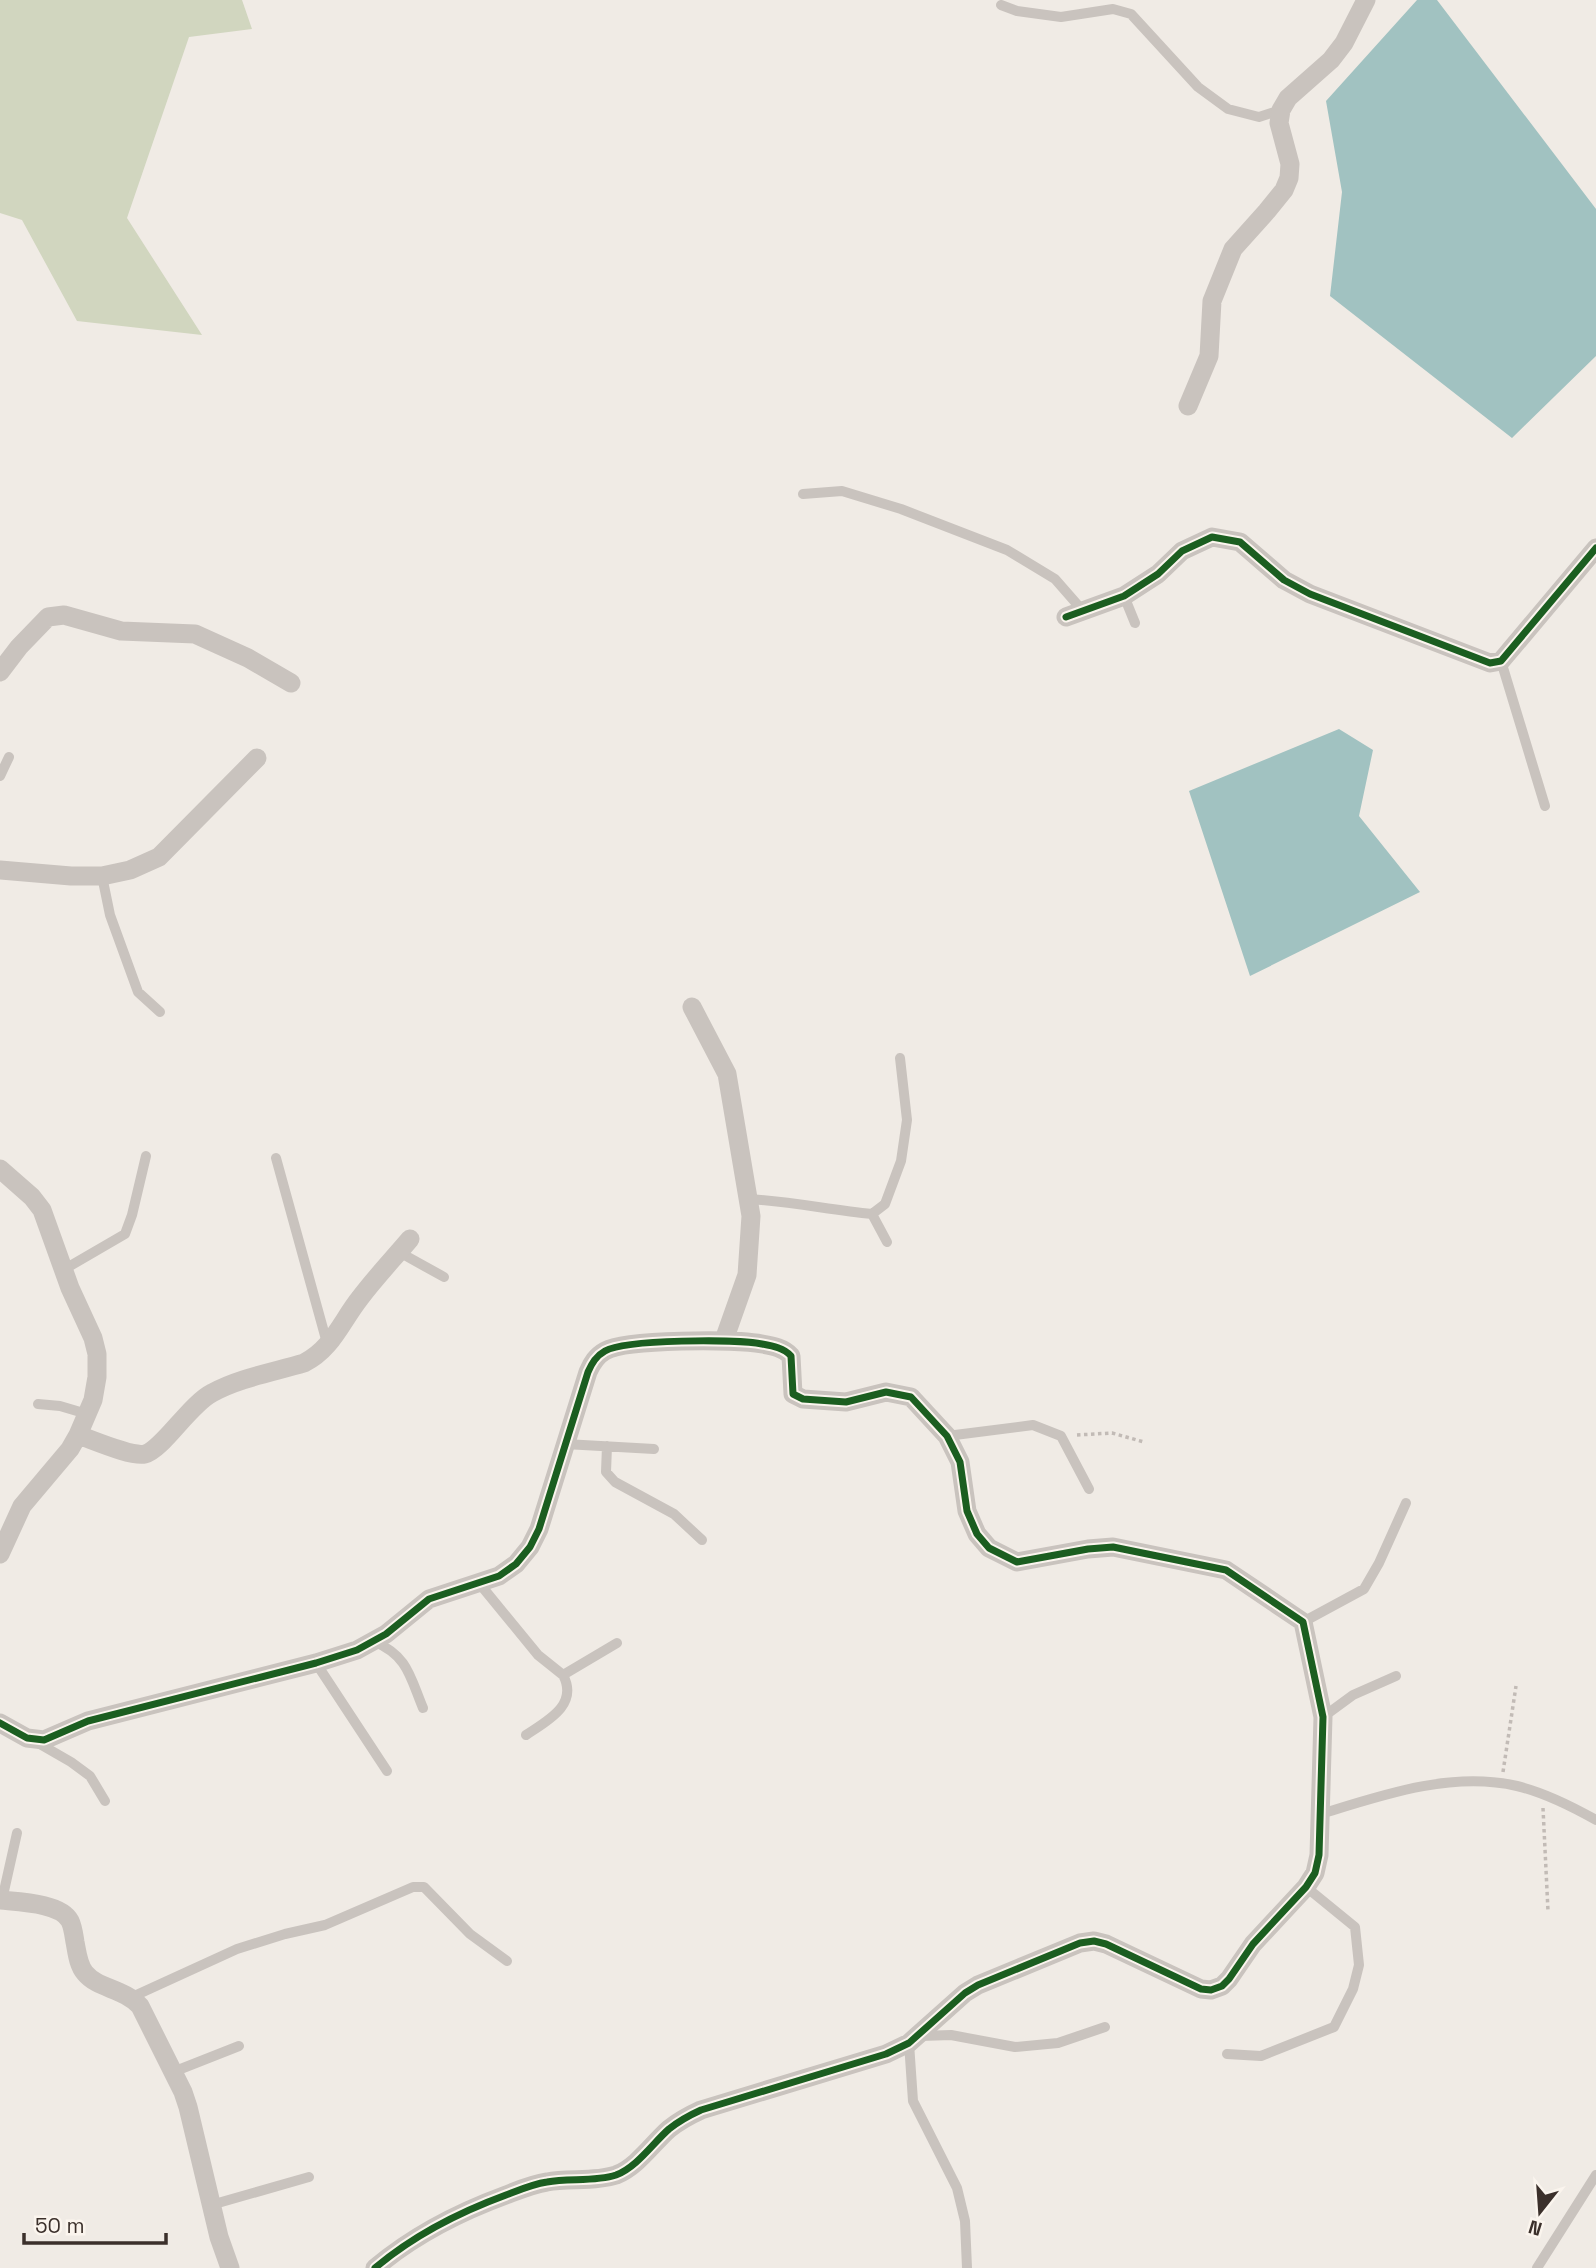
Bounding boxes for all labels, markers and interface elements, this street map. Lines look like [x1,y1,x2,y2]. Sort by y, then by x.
north arrow [1505,2177,1575,2247]
scale bar [24,2202,166,2246]
text: 50 m [35,2212,85,2239]
text: N [1525,2214,1545,2242]

